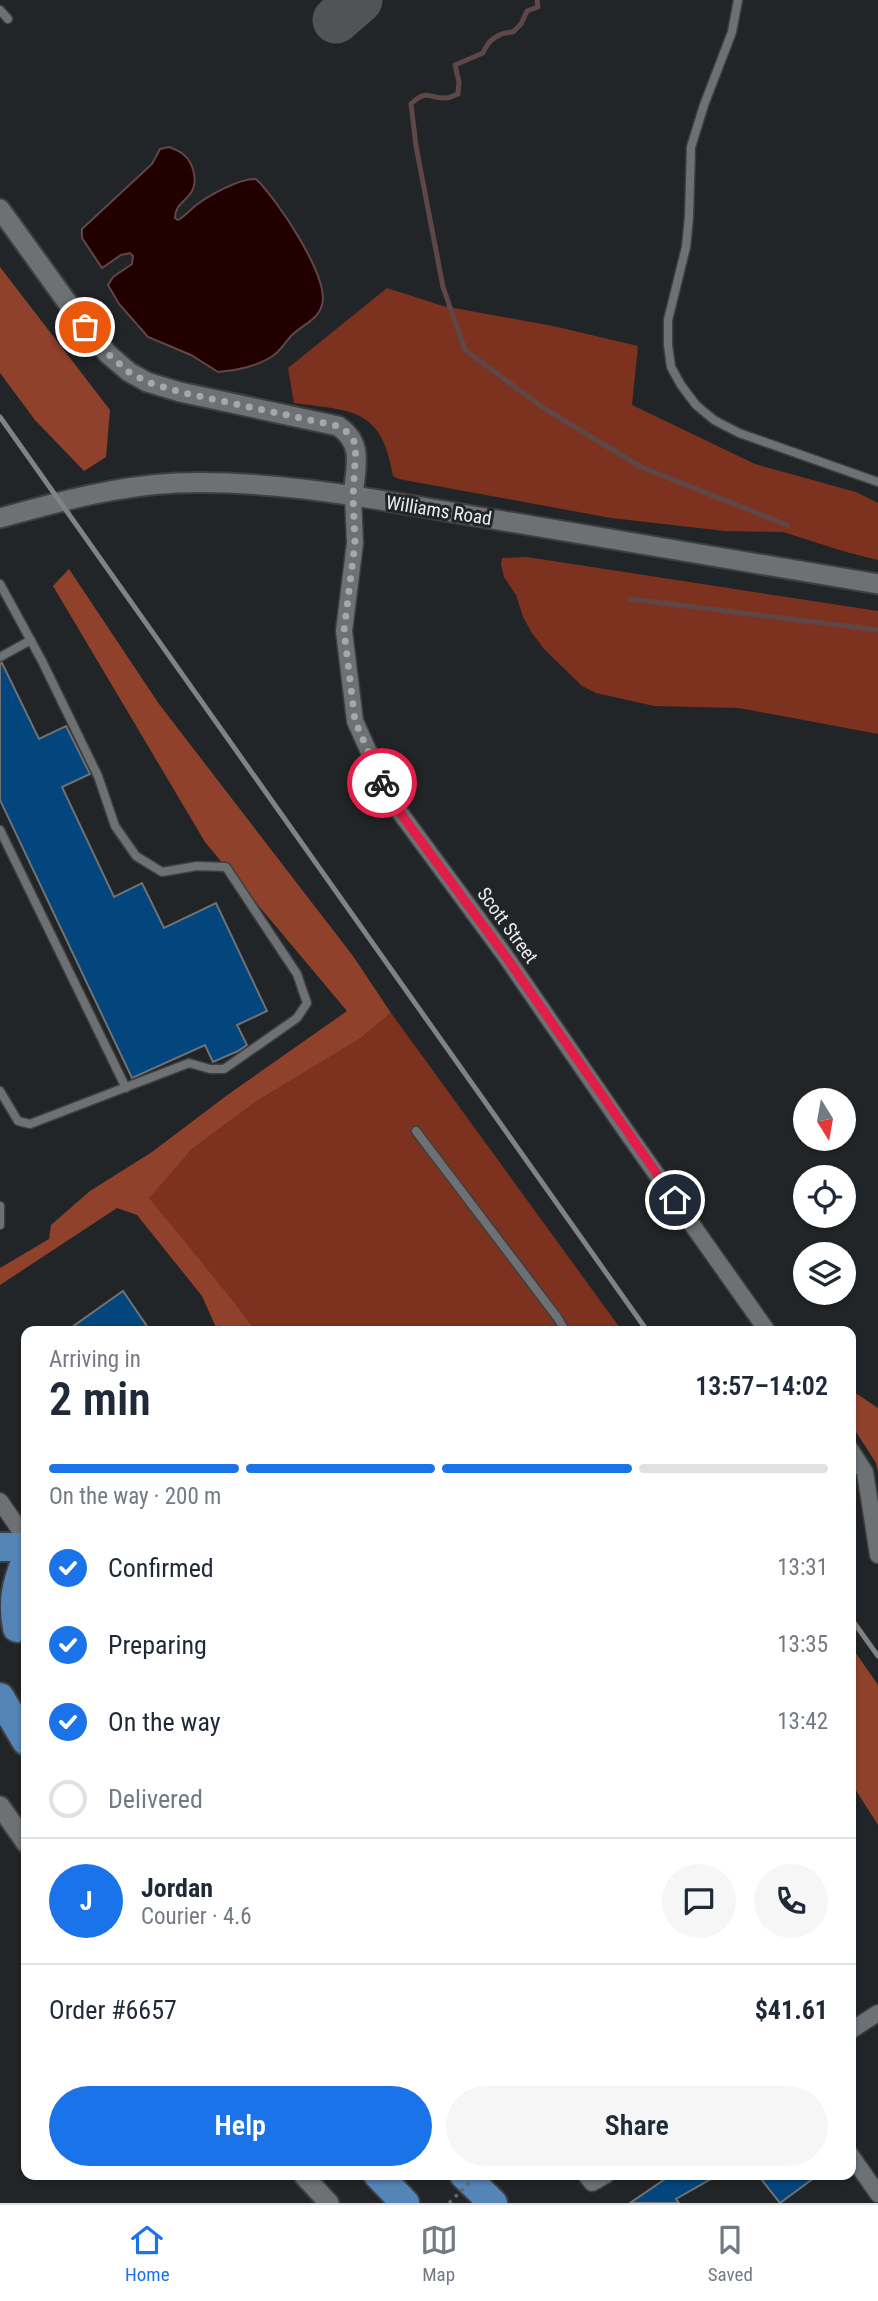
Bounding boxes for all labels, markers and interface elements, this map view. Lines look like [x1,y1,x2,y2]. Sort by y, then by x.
pin [55,297,115,357]
icon: bag [66,308,104,346]
street label: Williams Road [385,491,493,530]
courier [347,748,417,818]
icon: bike [363,764,401,802]
street label: Scott Street [472,883,543,968]
north arrow [793,1088,856,1152]
map controls [793,1088,856,1305]
button: locate [793,1165,856,1228]
pin [645,1170,705,1230]
icon: home [656,1181,694,1219]
button: layers [793,1242,856,1305]
text: Arriving in [49,1346,141,1373]
text: 13:57–14:02 [695,1371,828,1401]
text: 2 min [49,1372,151,1426]
text: On the way · 200 m [49,1483,221,1510]
icon: check [49,1549,87,1587]
text: Confirmed [108,1553,214,1583]
text: 13:31 [777,1554,828,1581]
icon: check [49,1626,87,1664]
text: Preparing [108,1630,207,1660]
text: 13:35 [777,1631,828,1658]
icon: check [49,1703,87,1741]
text: On the way [108,1707,221,1737]
text: 13:42 [777,1708,828,1735]
text: Delivered [108,1784,203,1814]
button: chat [662,1864,736,1938]
button: phone [754,1864,828,1938]
text: Jordan [141,1873,213,1903]
text: J [80,1886,92,1916]
text: Courier · 4.6 [141,1903,252,1930]
text: Order #6657 [49,1995,177,2025]
text: $41.61 [755,1995,828,2025]
button: Help [49,2086,432,2166]
button: Share [446,2086,828,2166]
tab: Home [125,2221,170,2286]
tab: Map [420,2221,458,2286]
tab: Saved [708,2221,753,2286]

